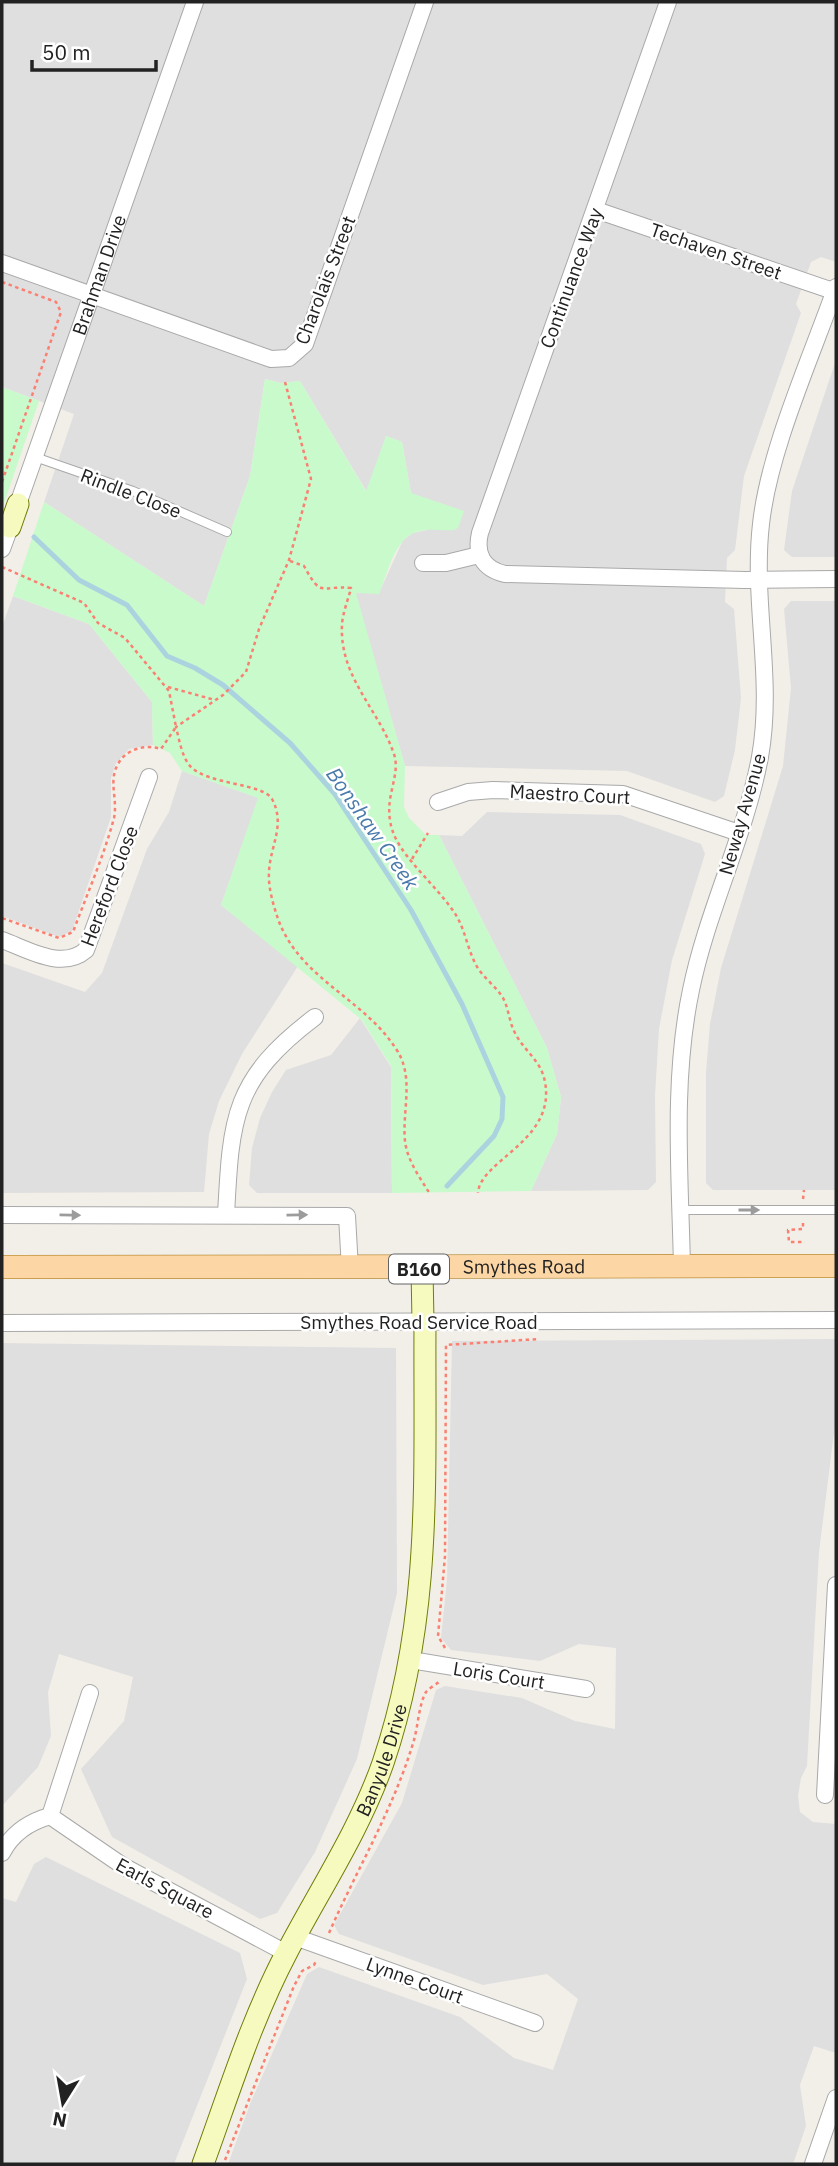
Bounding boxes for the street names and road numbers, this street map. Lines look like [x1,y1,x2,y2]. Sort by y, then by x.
street label: Continuance Way [534,204,608,352]
street label: Brahman Drive [66,211,131,338]
street label: Charolais Street [289,212,361,348]
street label: Techaven Street [647,217,785,285]
street label: Rindle Close [77,463,185,523]
street label: Neway Avenue [713,750,771,878]
street label: Maestro Court [509,779,631,809]
street label: Hereford Close [75,822,143,950]
road number: B160 [389,1254,449,1284]
street label: Smythes Road [463,1254,585,1278]
street label: Smythes Road Service Road [300,1310,538,1334]
street label: Loris Court [451,1656,547,1694]
street label: Banyule Drive [350,1701,412,1820]
street label: Earls Square [112,1852,218,1924]
street label: Lynne Court [363,1951,467,2009]

